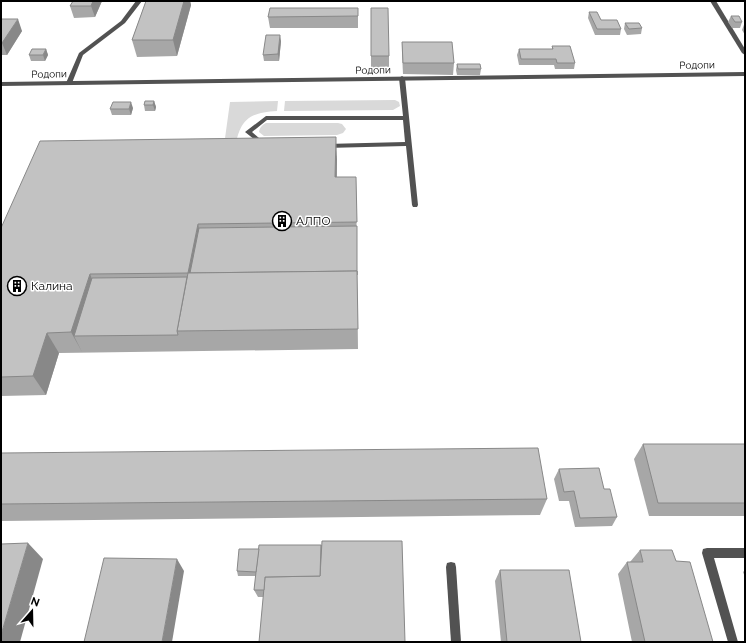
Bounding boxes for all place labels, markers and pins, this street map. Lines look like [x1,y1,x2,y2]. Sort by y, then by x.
building icon: АЛПО [271,210,293,232]
place label: АЛПО [296,214,330,228]
building icon: Калина [6,275,28,297]
place label: Калина [31,279,73,293]

